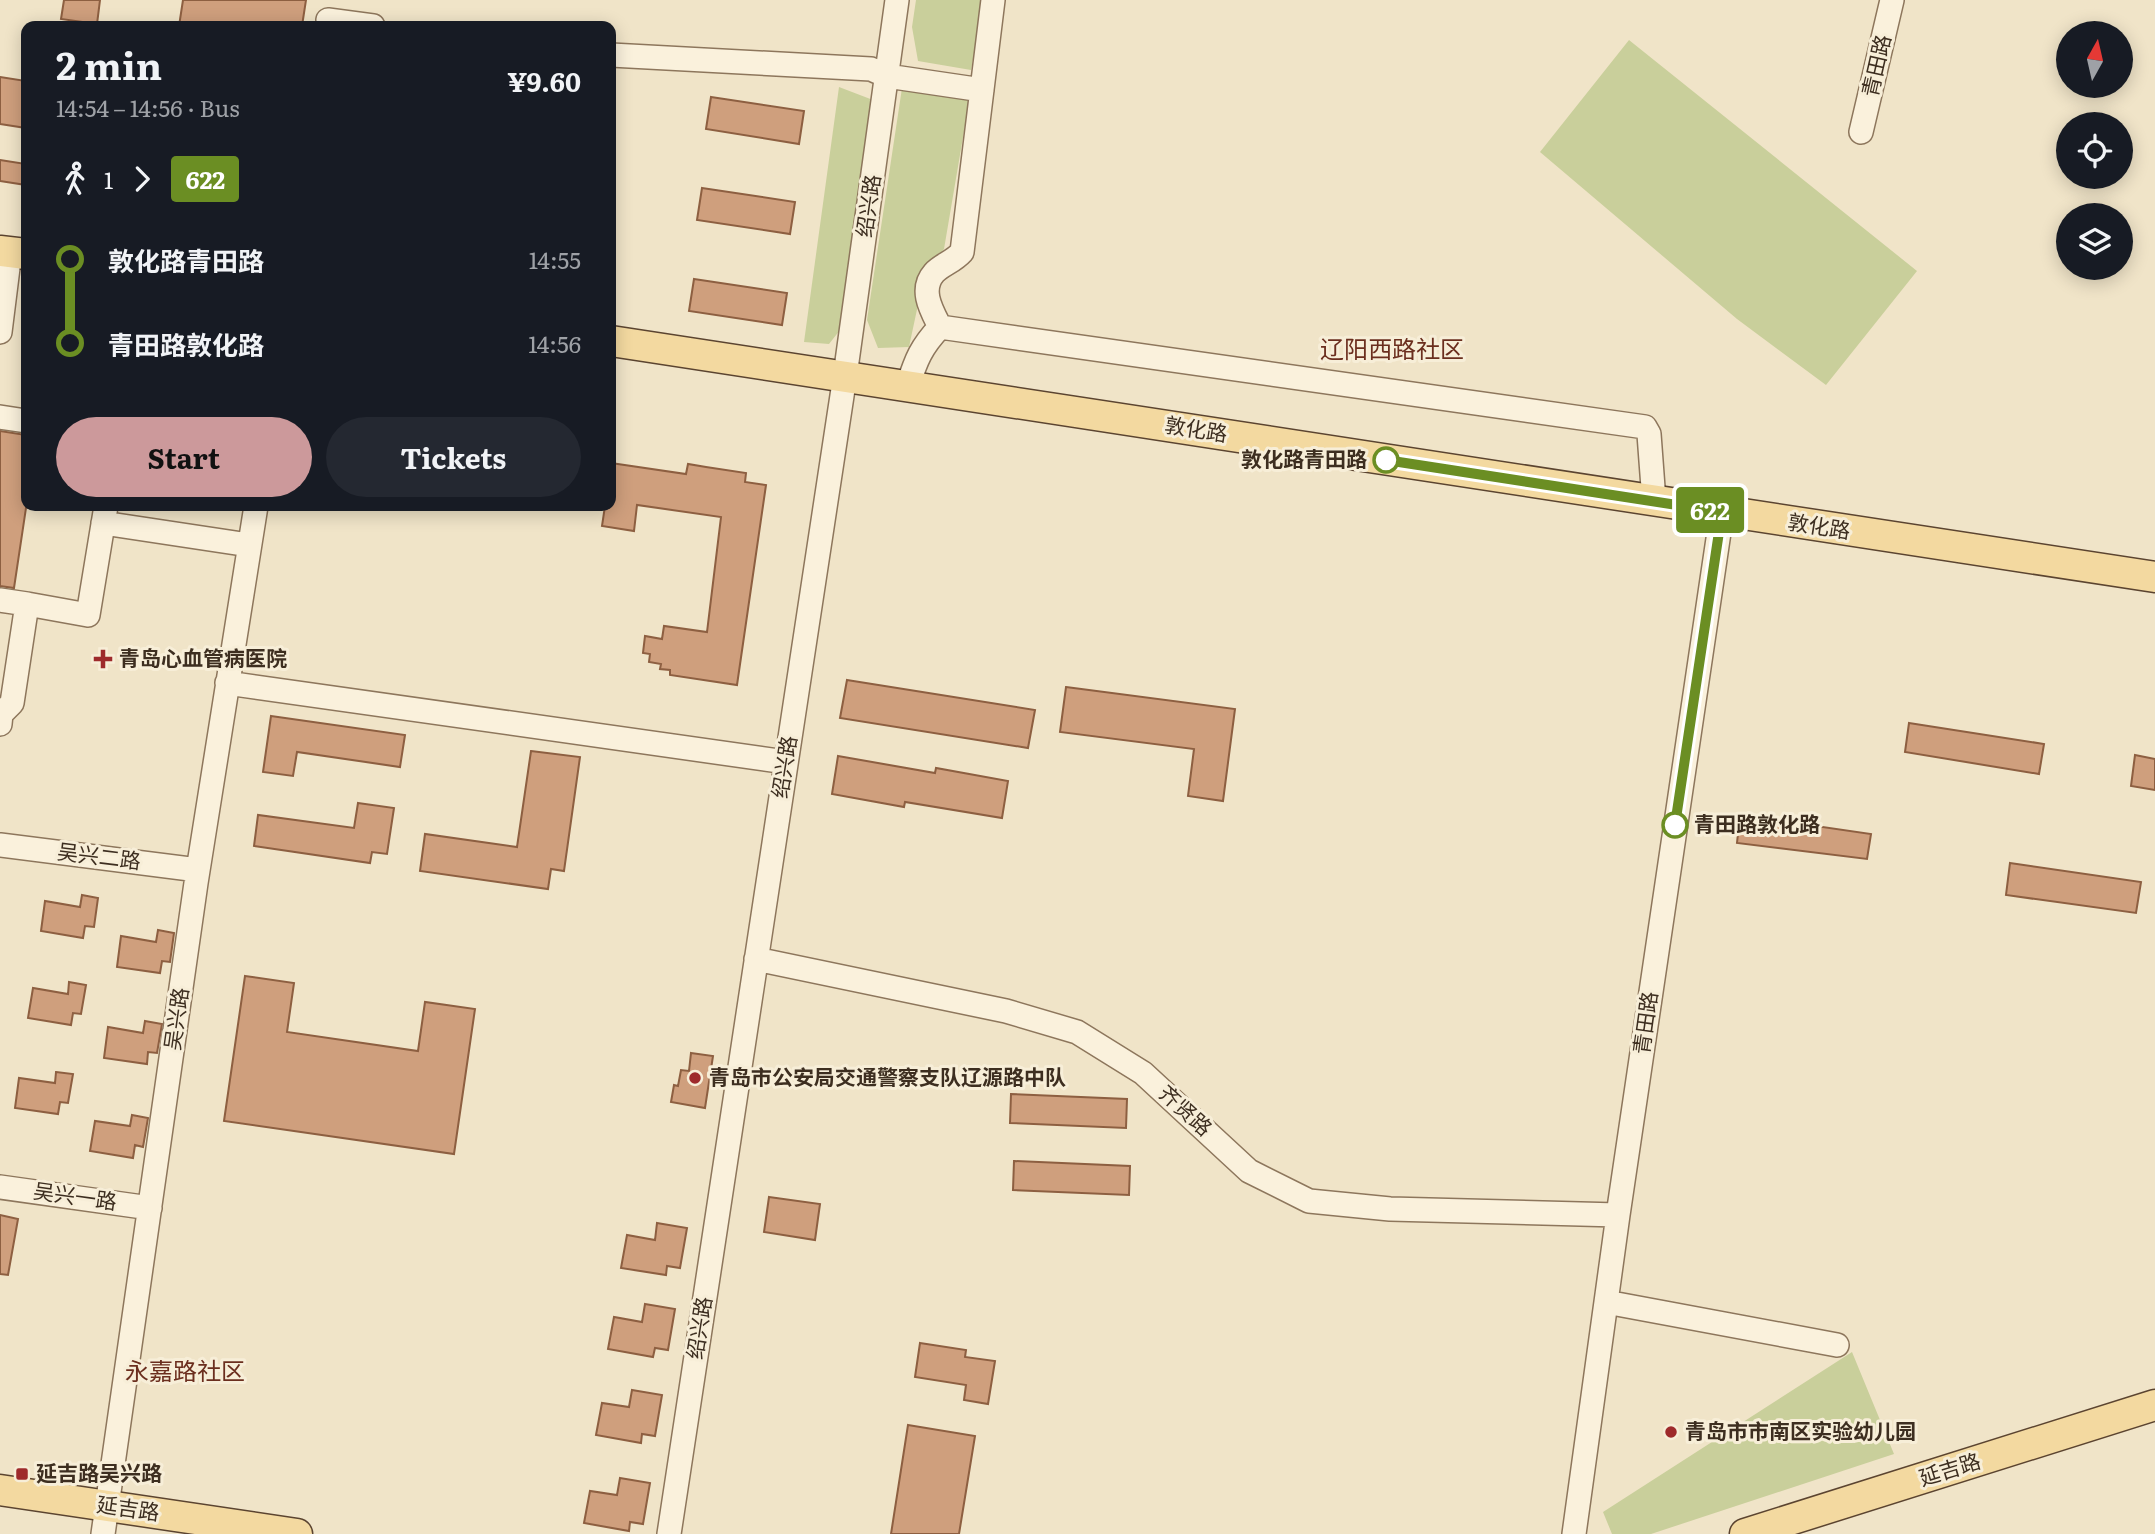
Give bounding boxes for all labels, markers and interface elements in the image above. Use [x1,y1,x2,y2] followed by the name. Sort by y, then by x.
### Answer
[2056,21,2133,98] north arrow
[2056,21,2133,280] map controls
[1852,31,1897,100] street label: 青田路
[56,35,162,92] text: 2 min
[507,61,581,100] text: ¥9.60
[56,90,240,124] text: 14:54 – 14:56 · Bus
[2056,112,2133,189] button: locate
[56,160,94,198] icon: walk
[123,160,161,198] icon: forward
[185,161,225,196] text: 622
[104,162,113,196] text: 1
[847,172,886,239] street label: 绍兴路
[2056,203,2133,280] button: layers
[108,240,264,279] text: 敦化路青田路
[529,242,581,276] text: 14:55
[108,324,264,363] text: 青田路敦化路
[528,326,581,360] text: 14:56
[1320,330,1464,365] district label: 辽阳西路社区
[1163,407,1230,448] street label: 敦化路
[56,417,312,497] button: Start
[326,417,581,497] button: Tickets
[1241,442,1367,473] place label: 敦化路青田路
[1373,447,1399,473] marker: 敦化路青田路
[1670,487,1750,533] line badge: 622
[1690,492,1730,527] text: 622
[1786,504,1853,545] street label: 敦化路
[119,641,287,672] place label: 青岛心血管病医院
[93,649,113,669] marker: 青岛心血管病医院
[762,733,803,800] street label: 绍兴路
[1694,807,1820,838] place label: 青田路敦化路
[1662,812,1688,838] marker: 青田路敦化路
[56,834,143,875] street label: 吴兴二路
[155,985,194,1052] street label: 吴兴路
[1624,989,1663,1056] street label: 青田路
[709,1060,1066,1091] place label: 青岛市公安局交通警察支队辽源路中队
[687,1070,703,1086] marker: 青岛市公安局交通警察支队辽源路中队
[1153,1077,1220,1142] street label: 齐贤路
[32,1173,119,1216] street label: 吴兴一路
[677,1294,718,1361] street label: 绍兴路
[125,1352,245,1387] district label: 永嘉路社区
[1685,1414,1916,1445] place label: 青岛市市南区实验幼儿园
[1663,1424,1679,1440] marker: 青岛市市南区实验幼儿园
[1915,1444,1984,1492] street label: 延吉路
[36,1456,162,1487] place label: 延吉路吴兴路
[14,1466,30,1482] marker: 延吉路吴兴路
[95,1487,162,1526] street label: 延吉路

